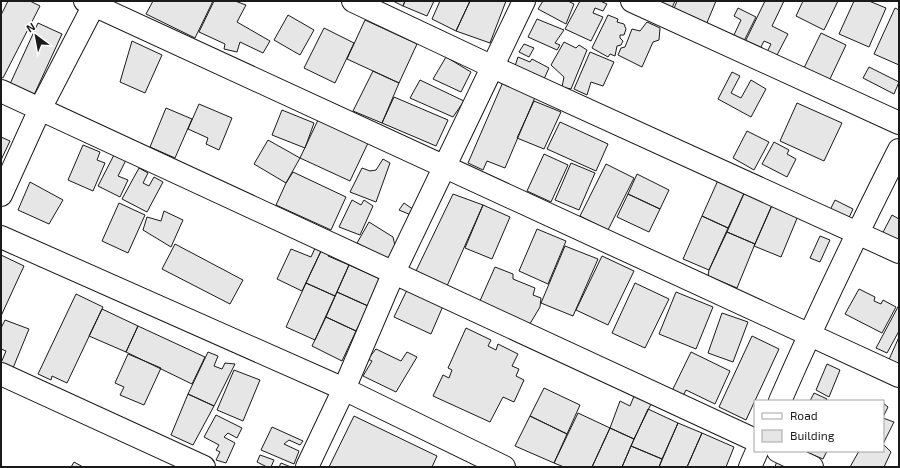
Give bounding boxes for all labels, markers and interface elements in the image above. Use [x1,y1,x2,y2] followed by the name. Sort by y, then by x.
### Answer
[16,16,56,56] north arrow
[24,19,37,35] text: N
[754,400,884,452] legend
[790,408,818,422] text: Road
[790,428,835,442] text: Building

